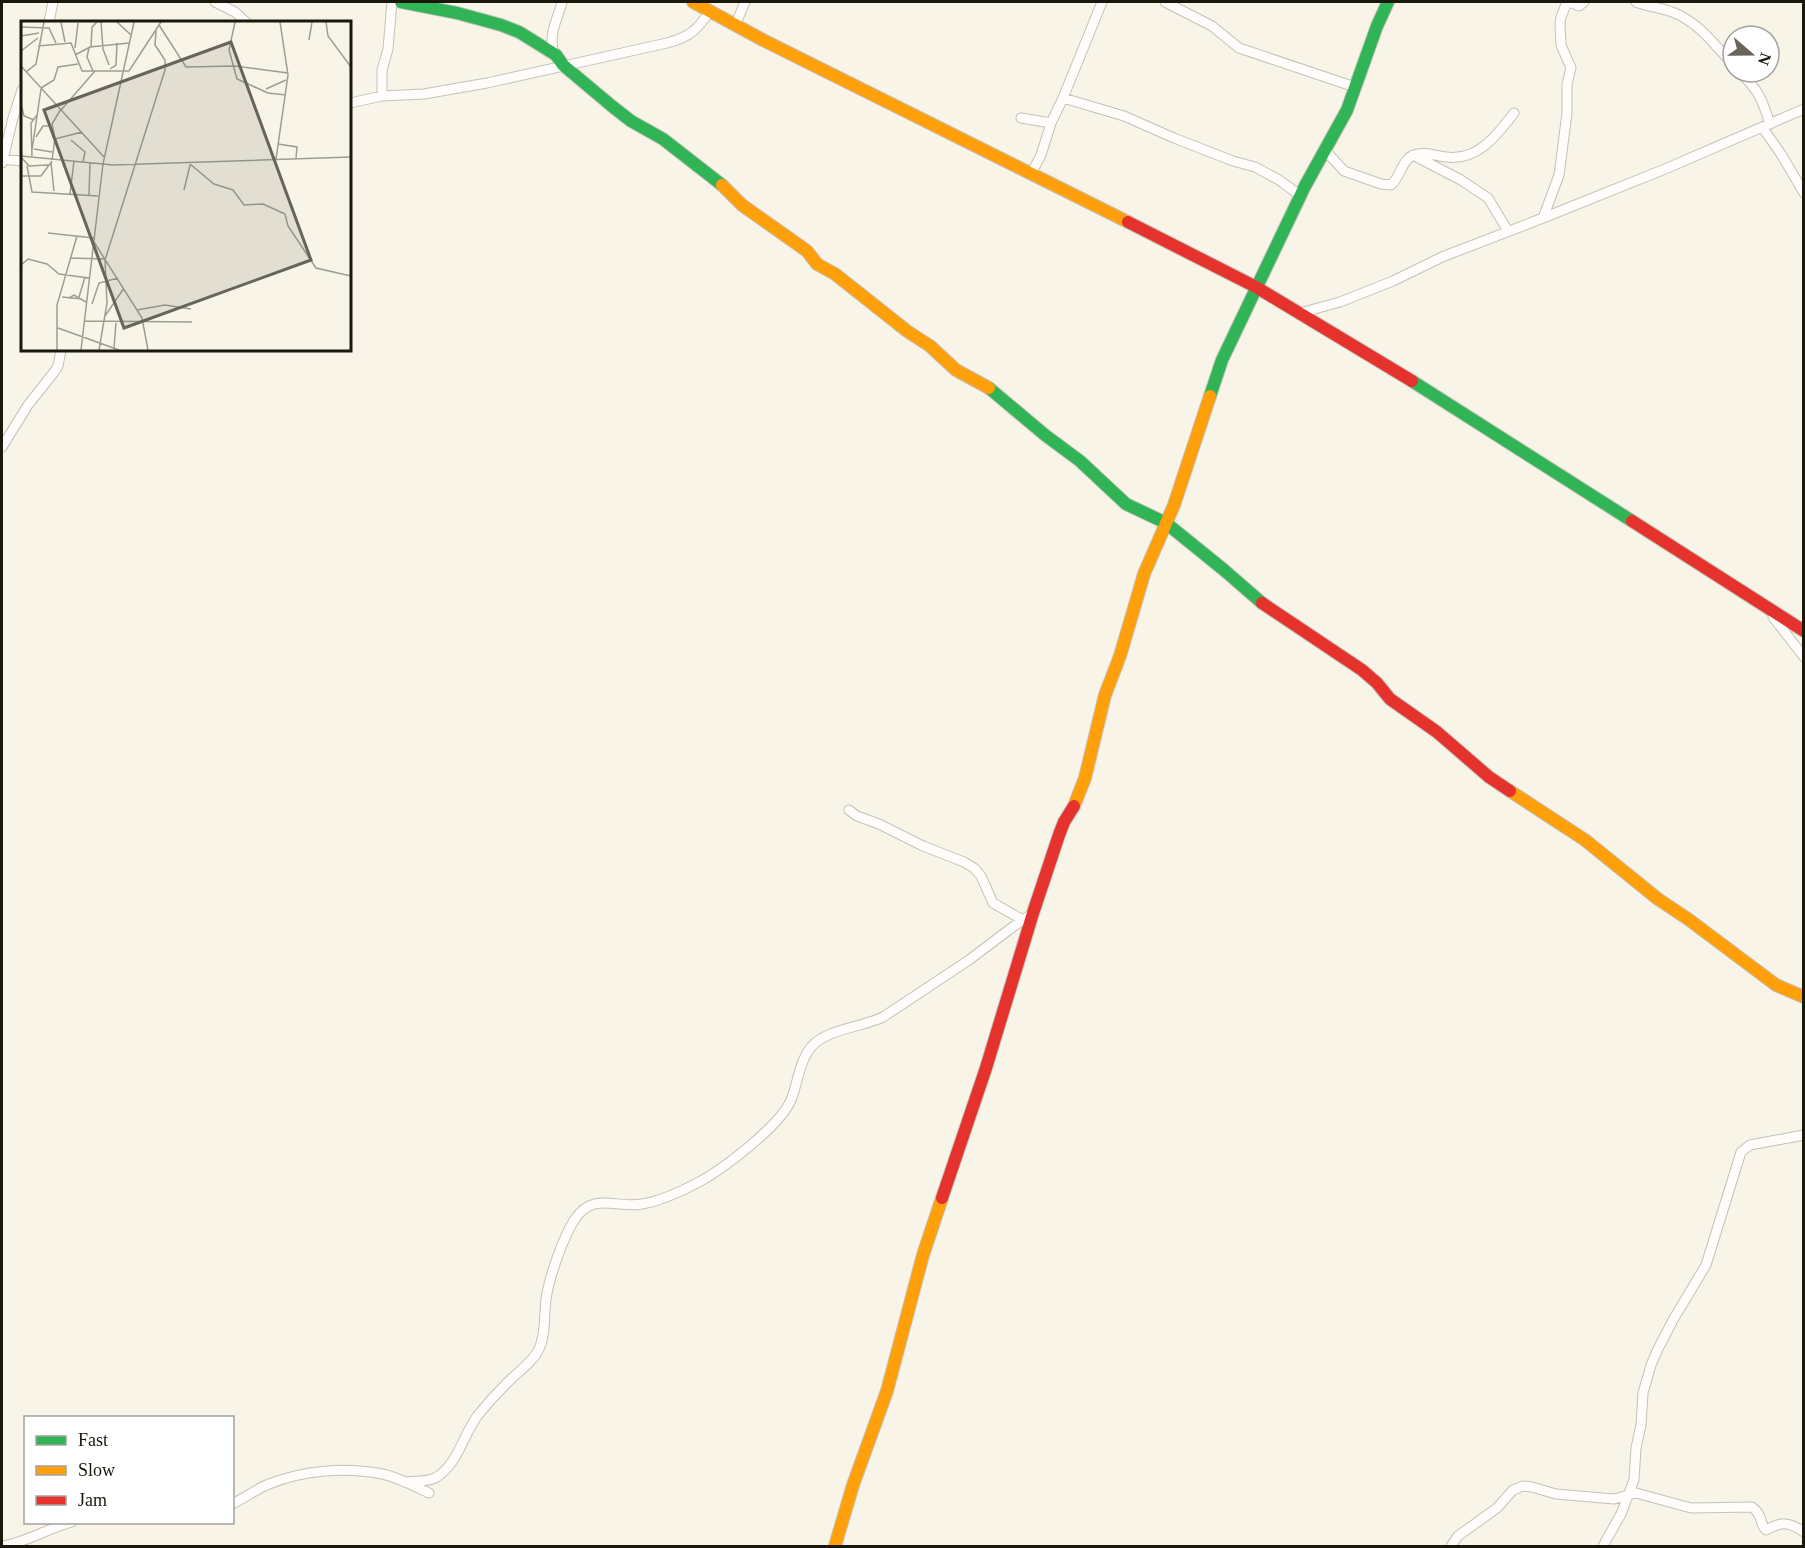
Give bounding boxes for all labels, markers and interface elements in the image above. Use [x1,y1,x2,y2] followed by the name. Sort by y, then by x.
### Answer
[21,21,351,351] inset map
[1721,24,1781,84] north arrow
[1755,51,1775,68] text: N
[24,1416,234,1524] legend
[78,1430,108,1450] text: Fast
[78,1460,115,1480] text: Slow
[78,1490,107,1510] text: Jam

